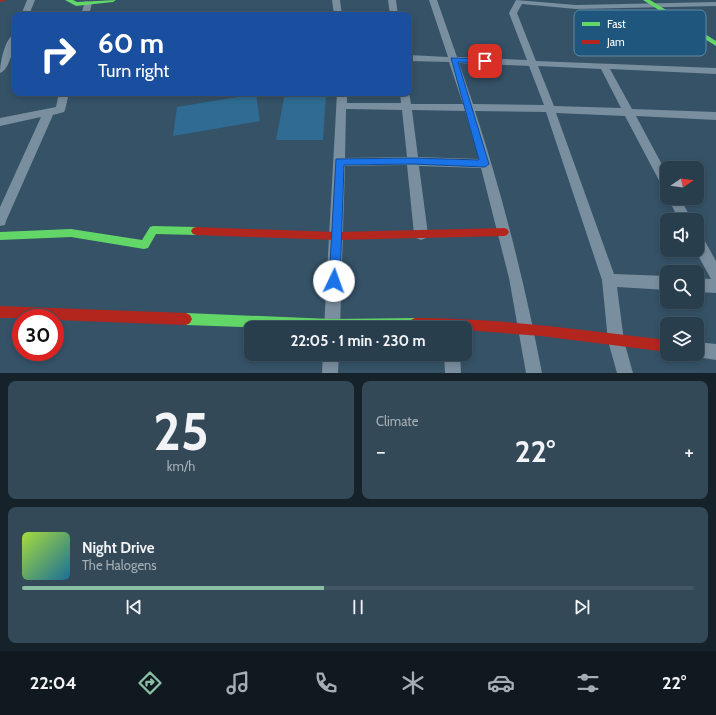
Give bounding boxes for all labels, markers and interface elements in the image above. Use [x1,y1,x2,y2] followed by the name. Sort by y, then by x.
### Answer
[574,10,706,56] legend
[607,17,626,31] text: Fast
[98,26,164,60] text: 60 m
[32,28,84,80] icon: right
[606,35,625,49] text: Jam
[468,44,502,78] pin
[474,50,496,72] icon: arrive
[98,60,169,82] text: Turn right
[660,161,704,205] north arrow
[660,161,704,361] map controls
[660,213,704,257] button: sound
[313,260,355,302] position arrow
[660,265,704,309] button: search
[12,309,64,361] speed limit sign: 30
[660,317,704,361] button: layers
[290,332,426,350] text: 22:05 · 1 min · 230 m
[153,400,209,463] text: 25
[376,413,418,429] text: Climate
[515,433,555,470] text: 22°
[376,438,386,465] text: −
[684,438,694,465] text: +
[167,458,195,474] text: km/h
[82,539,155,557] text: Night Drive
[82,557,157,573] text: The Halogens
[123,596,145,618] icon: previous
[347,596,369,618] icon: pause
[571,596,593,618] icon: next
[136,669,164,697] icon: directions
[224,669,252,697] icon: music
[312,669,340,697] icon: phone
[399,669,427,697] icon: climate
[487,669,515,697] icon: car
[574,669,602,697] icon: filters
[30,672,77,694] text: 22:04
[662,672,686,694] text: 22°

